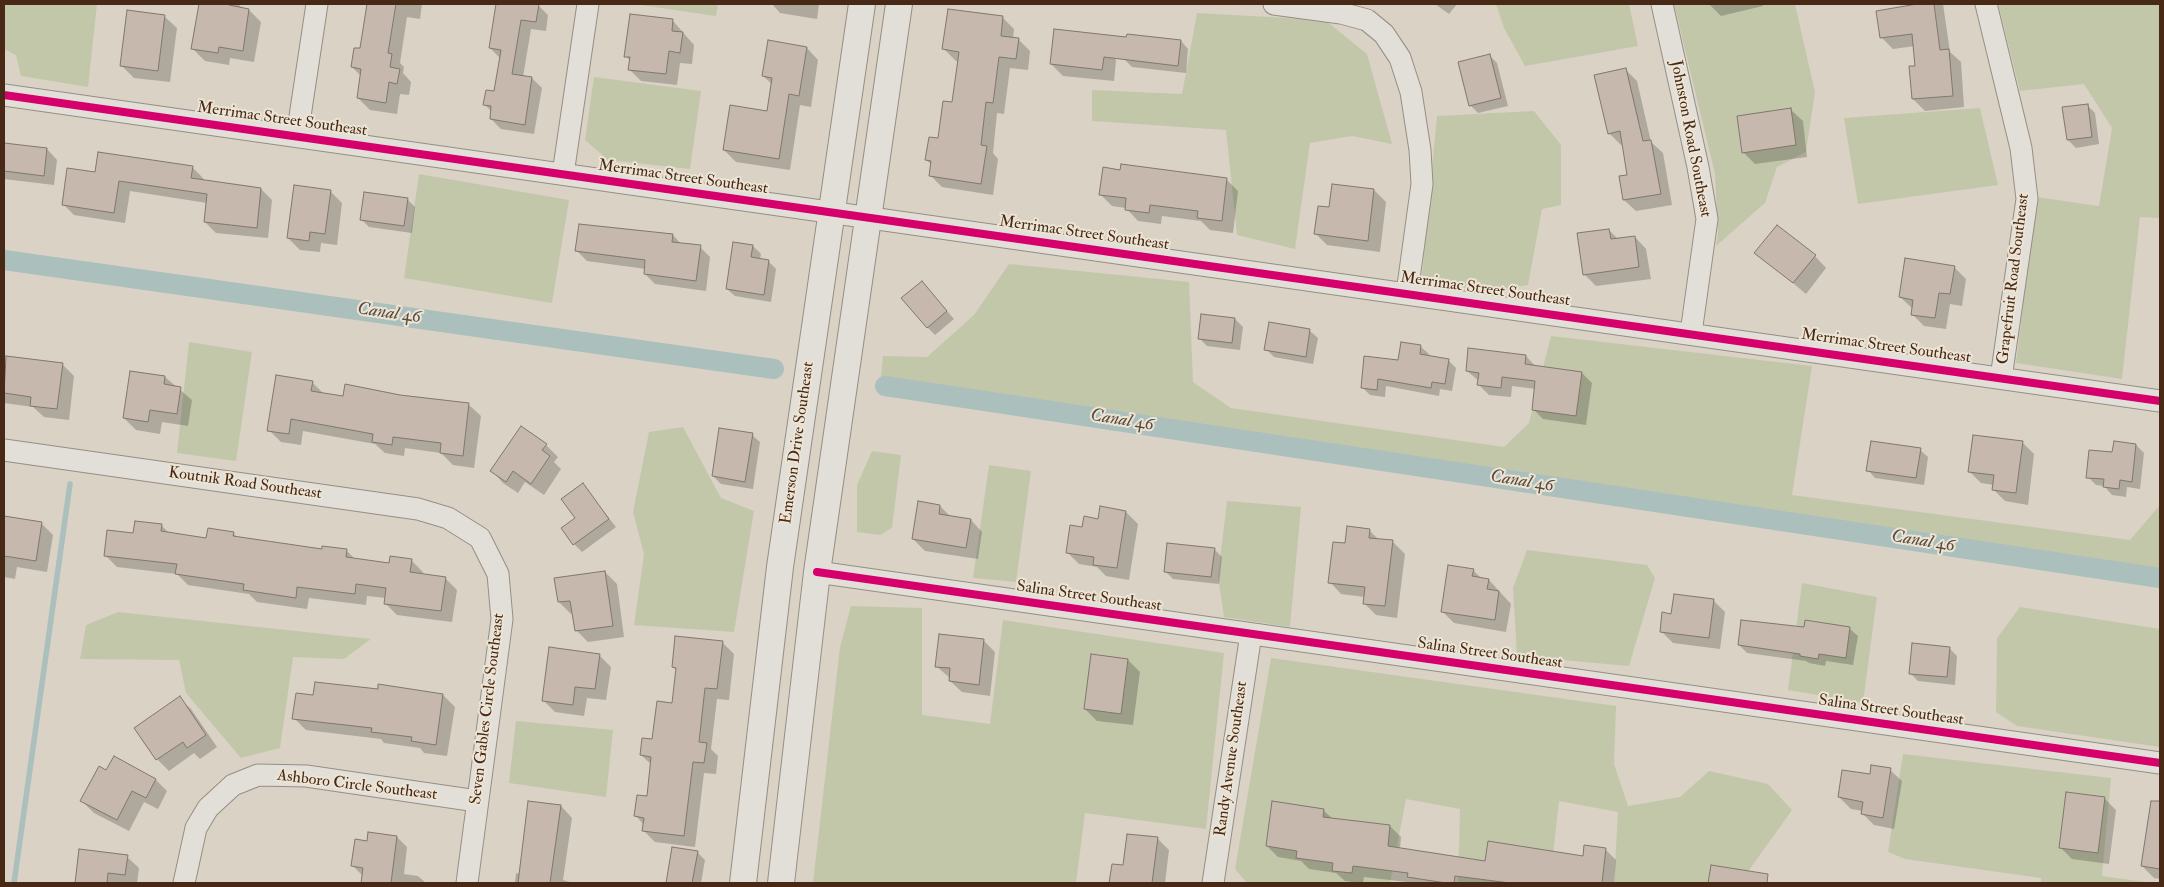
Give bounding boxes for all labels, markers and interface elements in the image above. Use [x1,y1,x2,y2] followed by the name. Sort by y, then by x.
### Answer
[1665,59,1715,219] street label: Johnston Road Southeast
[196,99,368,141] street label: Merrimac Street Southeast
[597,157,769,199] street label: Merrimac Street Southeast
[1994,192,2034,366] street label: Grapefruit Road Southeast
[998,213,1170,255] street label: Merrimac Street Southeast
[1399,269,1571,311] street label: Merrimac Street Southeast
[356,299,422,329] water label: Canal 46
[1800,326,1972,368] street label: Merrimac Street Southeast
[777,361,819,525] street label: Emerson Drive Southeast
[1089,405,1155,437] water label: Canal 46
[167,464,323,504] street label: Koutnik Road Southeast
[1489,466,1555,498] water label: Canal 46
[1890,526,1956,558] water label: Canal 46
[1015,577,1163,617] street label: Salina Street Southeast
[467,612,509,806] street label: Seven Gables Circle Southeast
[1416,634,1564,674] street label: Salina Street Southeast
[1212,680,1252,838] street label: Randy Avenue Southeast
[1817,691,1965,731] street label: Salina Street Southeast
[276,767,438,805] street label: Ashboro Circle Southeast

